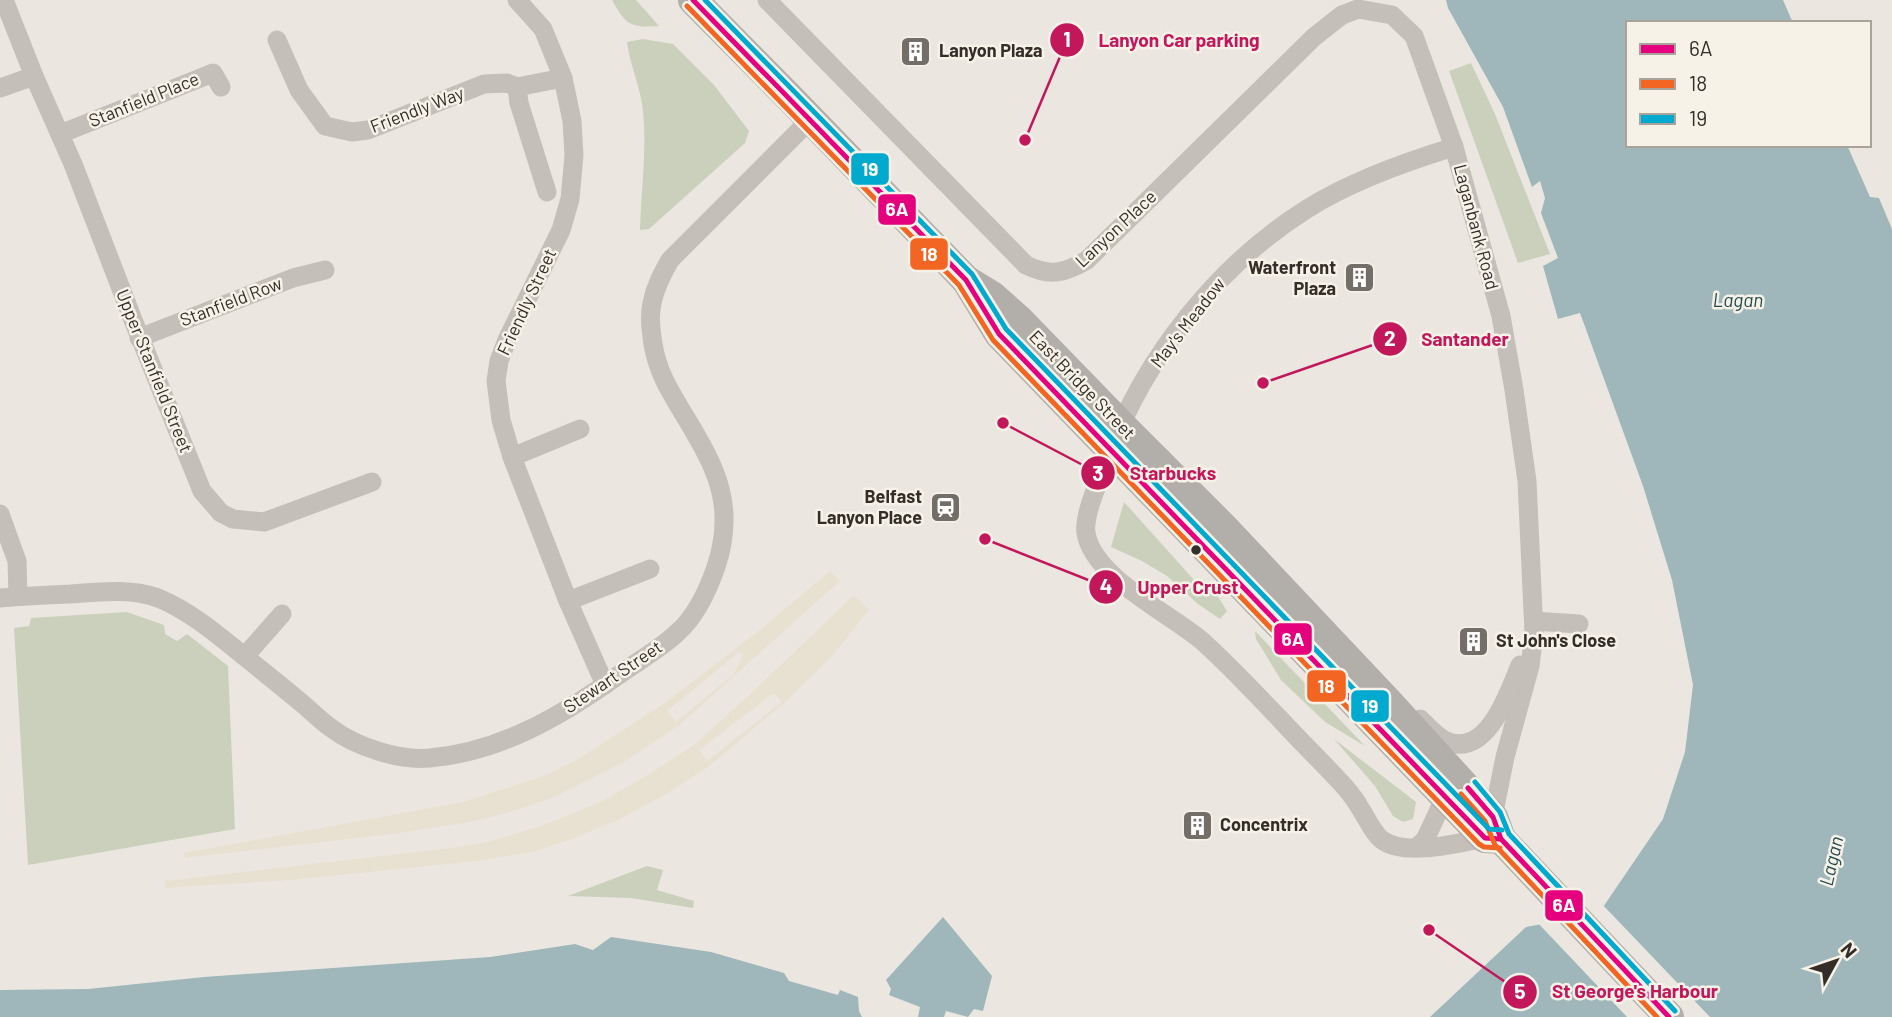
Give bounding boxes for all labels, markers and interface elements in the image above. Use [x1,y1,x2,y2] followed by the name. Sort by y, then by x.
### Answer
[1049,20,1274,60] callout: Lanyon Car parking
[1626,21,1871,147] legend
[1063,26,1071,51] text: 1
[1098,28,1260,51] text: Lanyon Car parking
[899,34,933,68] building icon: Lanyon Plaza
[1689,35,1713,60] text: 6A
[939,39,1043,61] place label: Lanyon Plaza
[85,67,202,131] street label: Stanfield Place
[1689,70,1707,95] text: 18
[367,81,467,137] street label: Friendly Way
[1689,105,1707,130] text: 19
[850,152,890,186] line badge: 19
[862,157,878,180] text: 19
[1450,162,1504,292] street label: Laganbank Road
[1070,185,1160,271] street label: Lanyon Place
[877,193,917,226] line badge: 6A
[886,197,909,220] text: 6A
[909,237,949,271] line badge: 18
[920,242,938,265] text: 18
[492,245,560,358] street label: Friendly Street
[1248,256,1336,299] place label: Waterfront Plaza
[1342,261,1376,295] building icon: Waterfront Plaza
[176,272,285,331] street label: Stanfield Row
[1145,273,1229,372] street label: May's Meadow
[112,286,198,456] street label: Upper Stanfield Street
[1713,288,1763,311] water label: Lagan
[1372,319,1523,359] callout: Santander
[1025,325,1140,443] street label: East Bridge Street
[1384,325,1396,350] text: 2
[1421,327,1510,350] text: Santander
[1081,453,1230,493] callout: Starbucks
[1092,460,1104,485] text: 3
[1130,461,1216,484] text: Starbucks
[817,485,922,528] place label: Belfast Lanyon Place
[928,490,962,524] station icon: Belfast Lanyon Place
[1189,543,1203,557] unlabelled marker
[1088,567,1252,607] callout: Upper Crust
[1100,573,1112,598] text: 4
[1138,575,1238,598] text: Upper Crust
[1273,622,1313,656] line badge: 6A
[1456,624,1490,658] building icon: St John's Close
[1282,627,1305,650] text: 6A
[1496,629,1616,651] place label: St John's Close
[559,635,666,717] street label: Stewart Street
[1306,669,1347,703] line badge: 18
[1317,674,1335,697] text: 18
[1350,689,1390,723] line badge: 19
[1362,694,1378,717] text: 19
[1180,808,1214,842] building icon: Concentrix
[1220,813,1308,835] place label: Concentrix
[1814,834,1847,888] water label: Lagan
[1544,889,1584,922] line badge: 6A
[1553,893,1576,916] text: 6A
[1801,926,1871,996] north arrow
[1837,938,1862,962] text: N
[1503,972,1732,1012] callout: St George's Harbour
[1514,978,1526,1003] text: 5
[1552,979,1719,1002] text: St George's Harbour

